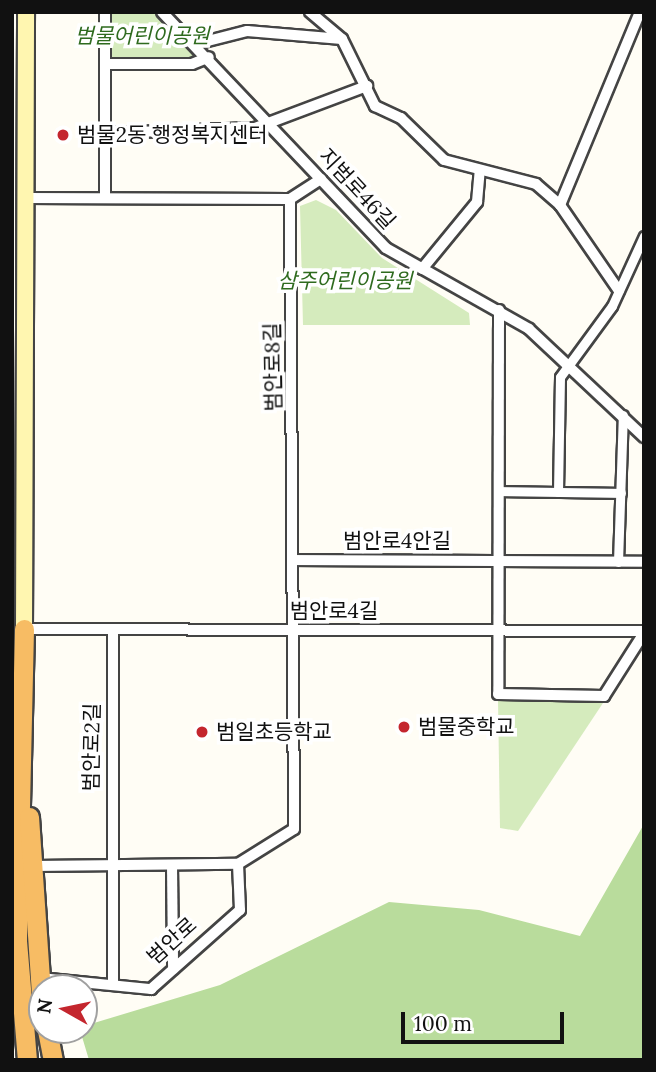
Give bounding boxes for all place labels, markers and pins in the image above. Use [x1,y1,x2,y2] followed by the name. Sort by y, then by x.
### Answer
[77,122,268,148] place label: 범물2동 행정복지센터
[55,127,71,143] marker: 범물2동 행정복지센터
[418,714,515,740] place label: 범물중학교
[216,719,332,745] place label: 범일초등학교
[396,719,412,735] marker: 범물중학교
[194,724,210,740] marker: 범일초등학교

